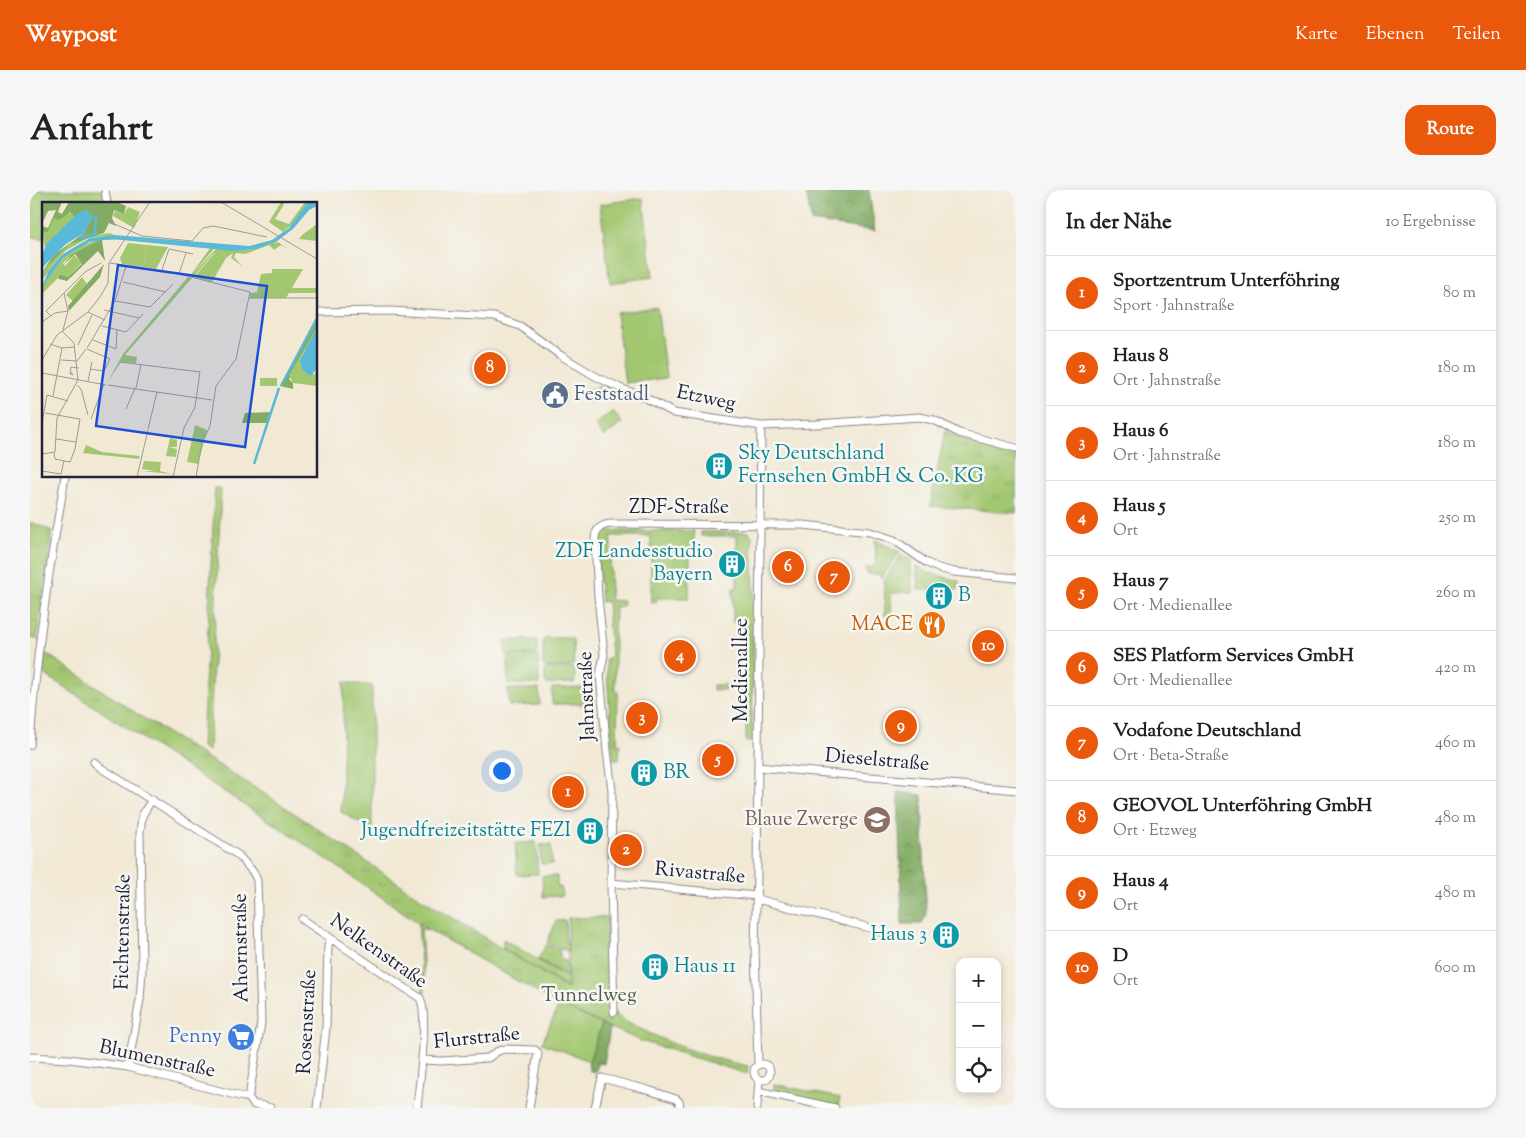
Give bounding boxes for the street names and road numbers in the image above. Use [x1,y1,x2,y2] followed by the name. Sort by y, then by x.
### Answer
[674,379,739,419] street label: Etzweg
[629,494,729,523] street label: ZDF-Straße
[728,618,757,722] street label: Medienallee
[572,651,604,742] street label: Jahnstraße
[824,742,930,780] street label: Dieselstraße
[653,856,747,892] street label: Rivastraße
[108,874,140,990] street label: Fichtenstraße
[227,893,257,1003] street label: Ahornstraße
[323,908,433,996] street label: Nelkenstraße
[291,969,325,1075] street label: Rosenstraße
[432,1020,522,1058] street label: Flurstraße
[96,1034,218,1086] street label: Blumenstraße

